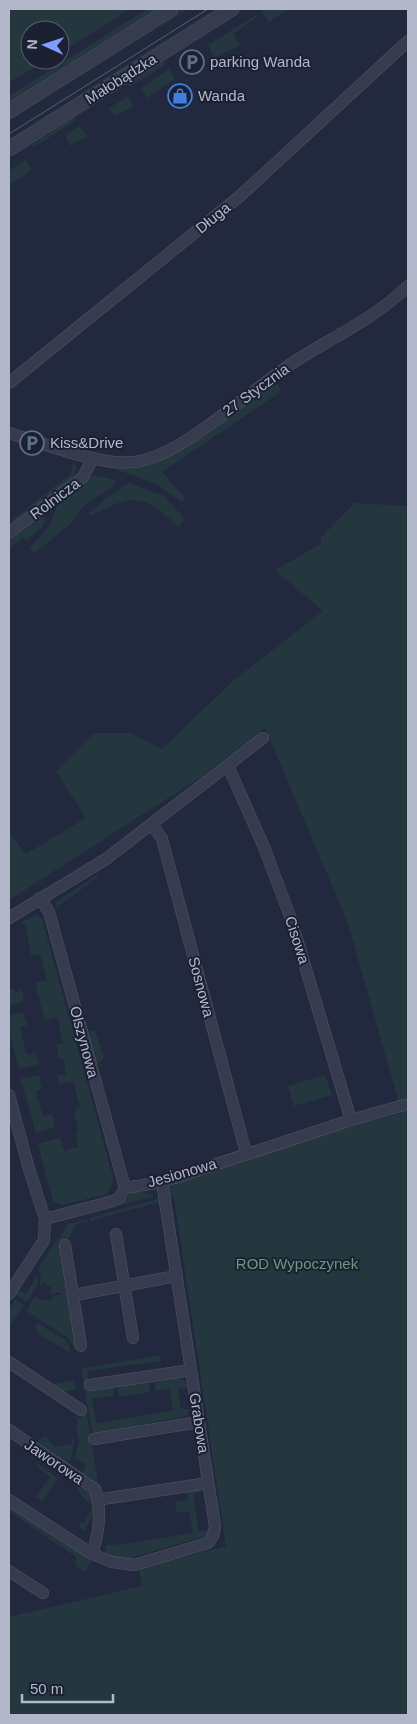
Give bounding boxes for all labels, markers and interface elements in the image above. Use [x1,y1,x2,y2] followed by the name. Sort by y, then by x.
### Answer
[20,20,70,70] north arrow
[24,39,40,50] text: N
[179,49,205,75] parking icon: parking Wanda
[82,50,160,107] street label: Małobądzka
[210,53,311,70] place label: parking Wanda
[167,83,193,109] shop icon: Wanda
[198,87,246,104] place label: Wanda
[192,198,234,237] street label: Długa
[219,360,293,419] street label: 27 Stycznia
[19,430,45,456] parking icon: Kiss&Drive
[50,434,123,451] place label: Kiss&Drive
[27,474,83,523] street label: Rolnicza
[282,914,313,966] street label: Cisowa
[185,955,218,1020] street label: Sosnowa
[67,1004,102,1080] street label: Olszynowa
[145,1154,219,1190] street label: Jesionowa
[236,1255,359,1272] park label: ROD Wypoczynek
[186,1392,213,1455] street label: Grabowa
[22,1436,88,1488] street label: Jaworowa
[22,1672,114,1704] scale bar
[30,1680,63,1697] text: 50 m

